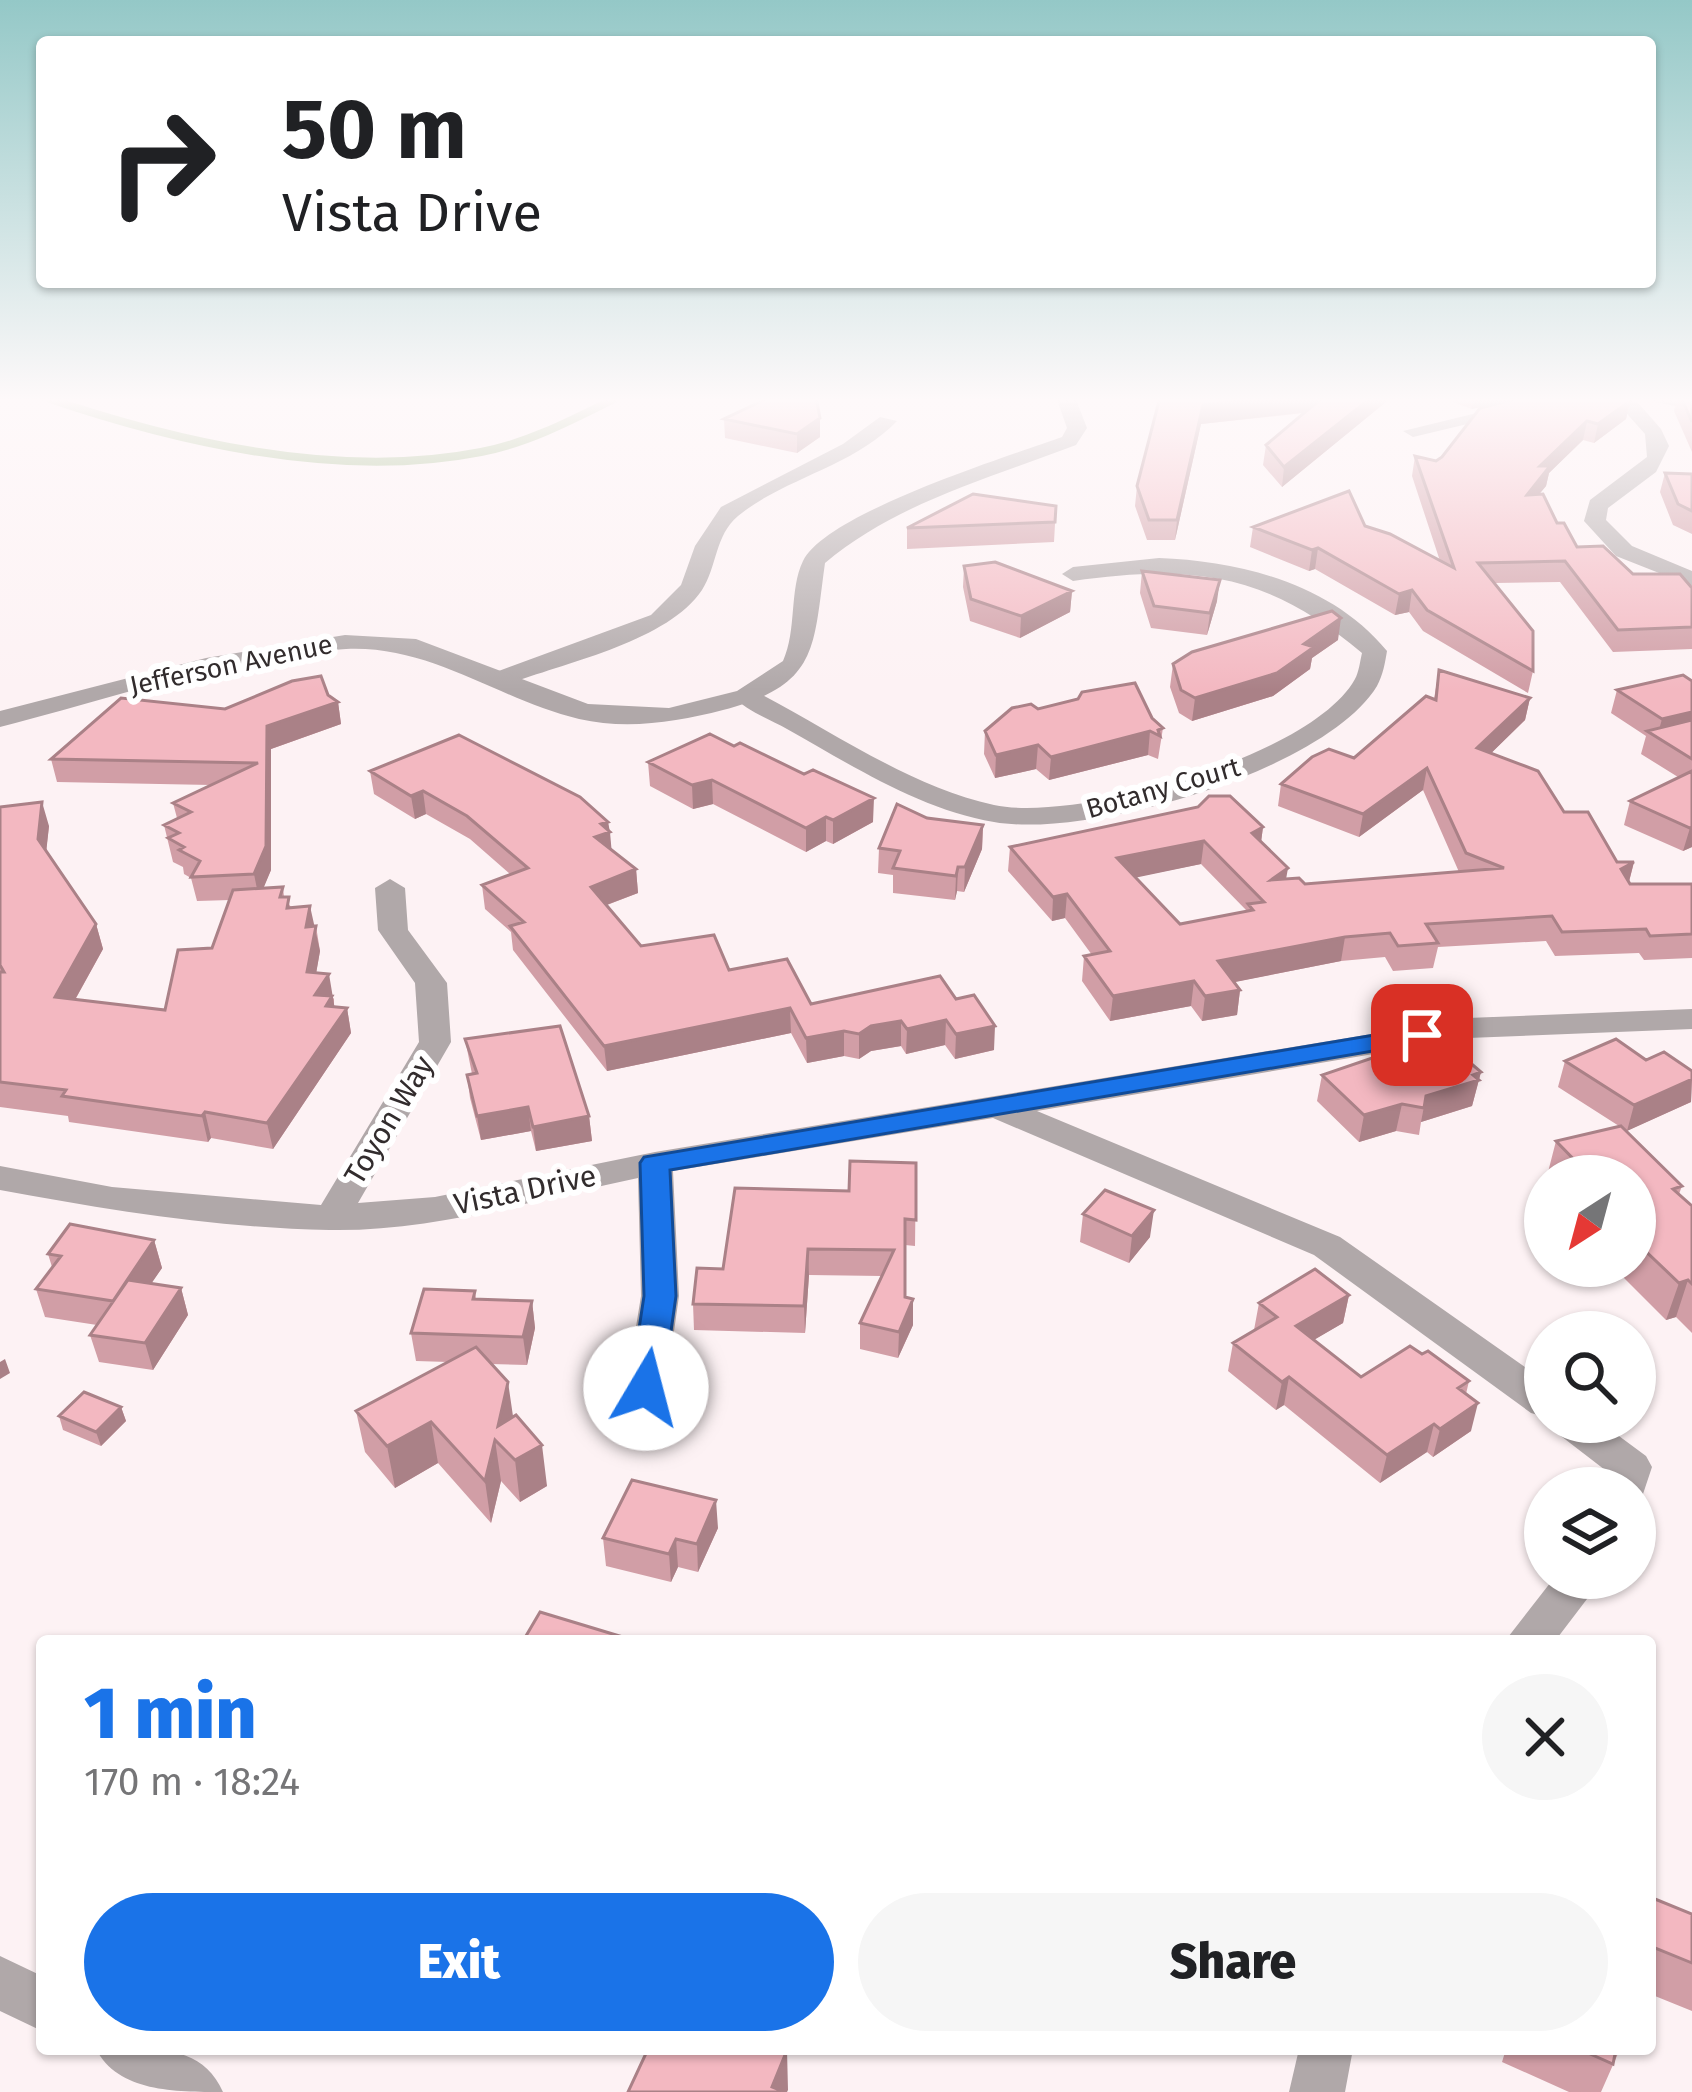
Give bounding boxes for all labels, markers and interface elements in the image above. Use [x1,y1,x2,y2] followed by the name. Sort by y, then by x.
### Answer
[282,79,467,180] text: 50 m
[84,84,240,240] icon: right
[282,181,542,245] text: Vista Drive
[127,628,335,702] street label: Jefferson Avenue
[1082,751,1244,825] street label: Botany Court
[1371,984,1473,1086] pin
[1389,1002,1455,1068] icon: arrive
[337,1049,441,1191] street label: Toyon Way
[1524,1155,1656,1287] north arrow
[1524,1155,1656,1599] map controls
[451,1157,599,1223] street label: Vista Drive
[1524,1311,1656,1443] button: search
[583,1325,709,1451] position arrow
[1524,1467,1656,1599] button: layers
[84,1671,257,1757] text: 1 min
[1482,1674,1608,1800] button: close
[84,1759,300,1805] text: 170 m · 18:24
[84,1893,834,2031] button: Exit
[858,1893,1608,2031] button: Share

